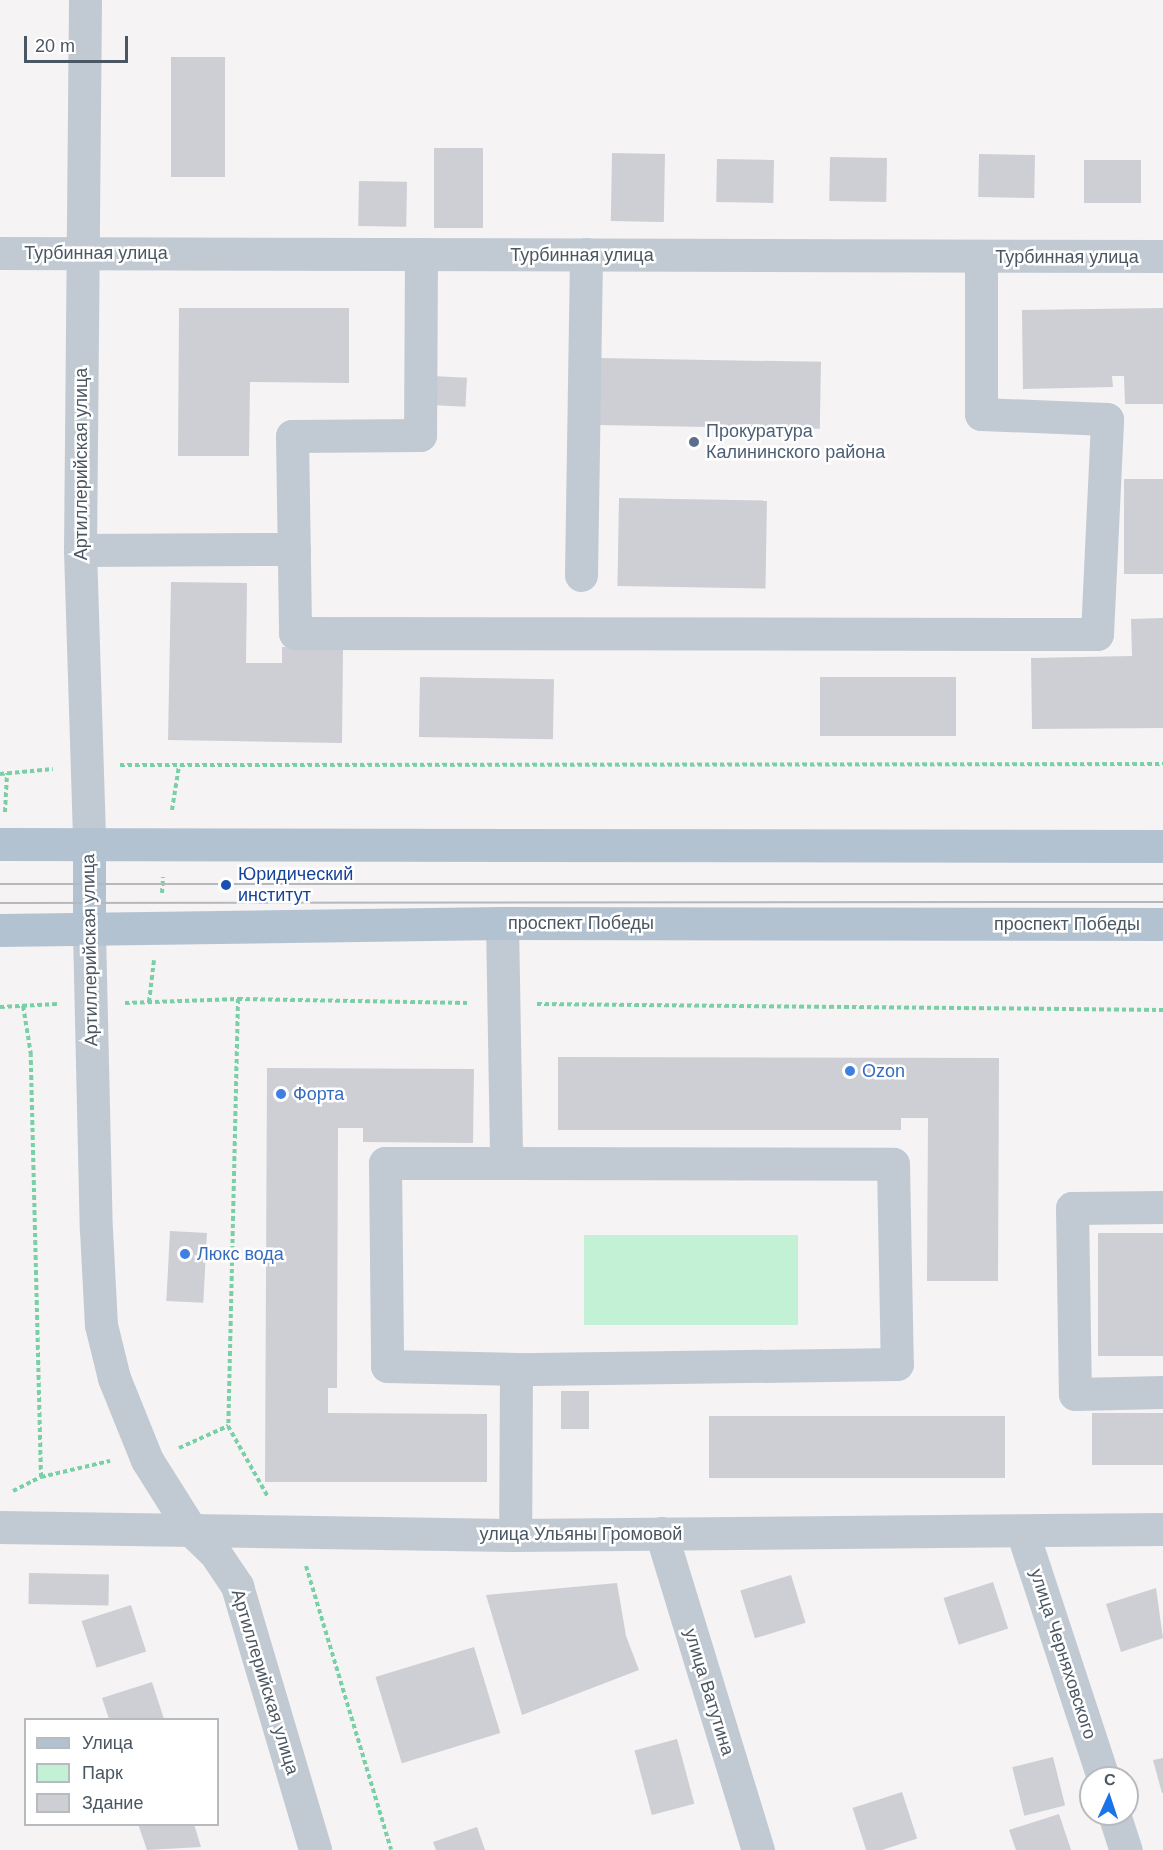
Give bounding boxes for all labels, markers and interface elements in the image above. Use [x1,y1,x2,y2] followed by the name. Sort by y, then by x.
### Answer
[27,24,130,62] scale bar
[35,36,75,56] text: 20 m
[24,242,168,264] street label: Турбинная улица
[510,244,654,266] street label: Турбинная улица
[995,246,1139,268] street label: Турбинная улица
[70,368,92,560] street label: Артиллерийская улица
[706,421,885,464] place label: Прокуратура Калининского района
[687,435,701,449] marker: Прокуратура Калининского района
[78,854,102,1046] street label: Артиллерийская улица
[238,864,353,906] place label: Юридический институт
[219,878,233,892] marker: Юридический институт
[508,912,654,934] street label: проспект Победы
[994,913,1140,935] street label: проспект Победы
[862,1060,905,1082] place label: Ozon
[843,1064,857,1078] marker: Ozon
[293,1083,344,1105] place label: Форта
[274,1087,288,1101] marker: Форта
[197,1243,284,1265] place label: Люкс вода
[178,1247,192,1261] marker: Люкс вода
[480,1523,682,1545] street label: улица Ульяны Громовой
[1025,1566,1101,1742] street label: улица Черняховского
[227,1587,303,1777] street label: Артиллерийская улица
[679,1626,739,1758] street label: улица Ватутина
[24,1718,219,1826] legend
[82,1733,133,1753] text: Улица
[82,1763,123,1783] text: Парк
[1079,1766,1139,1826] north arrow
[1104,1771,1116,1788] text: С
[82,1793,143,1813] text: Здание

